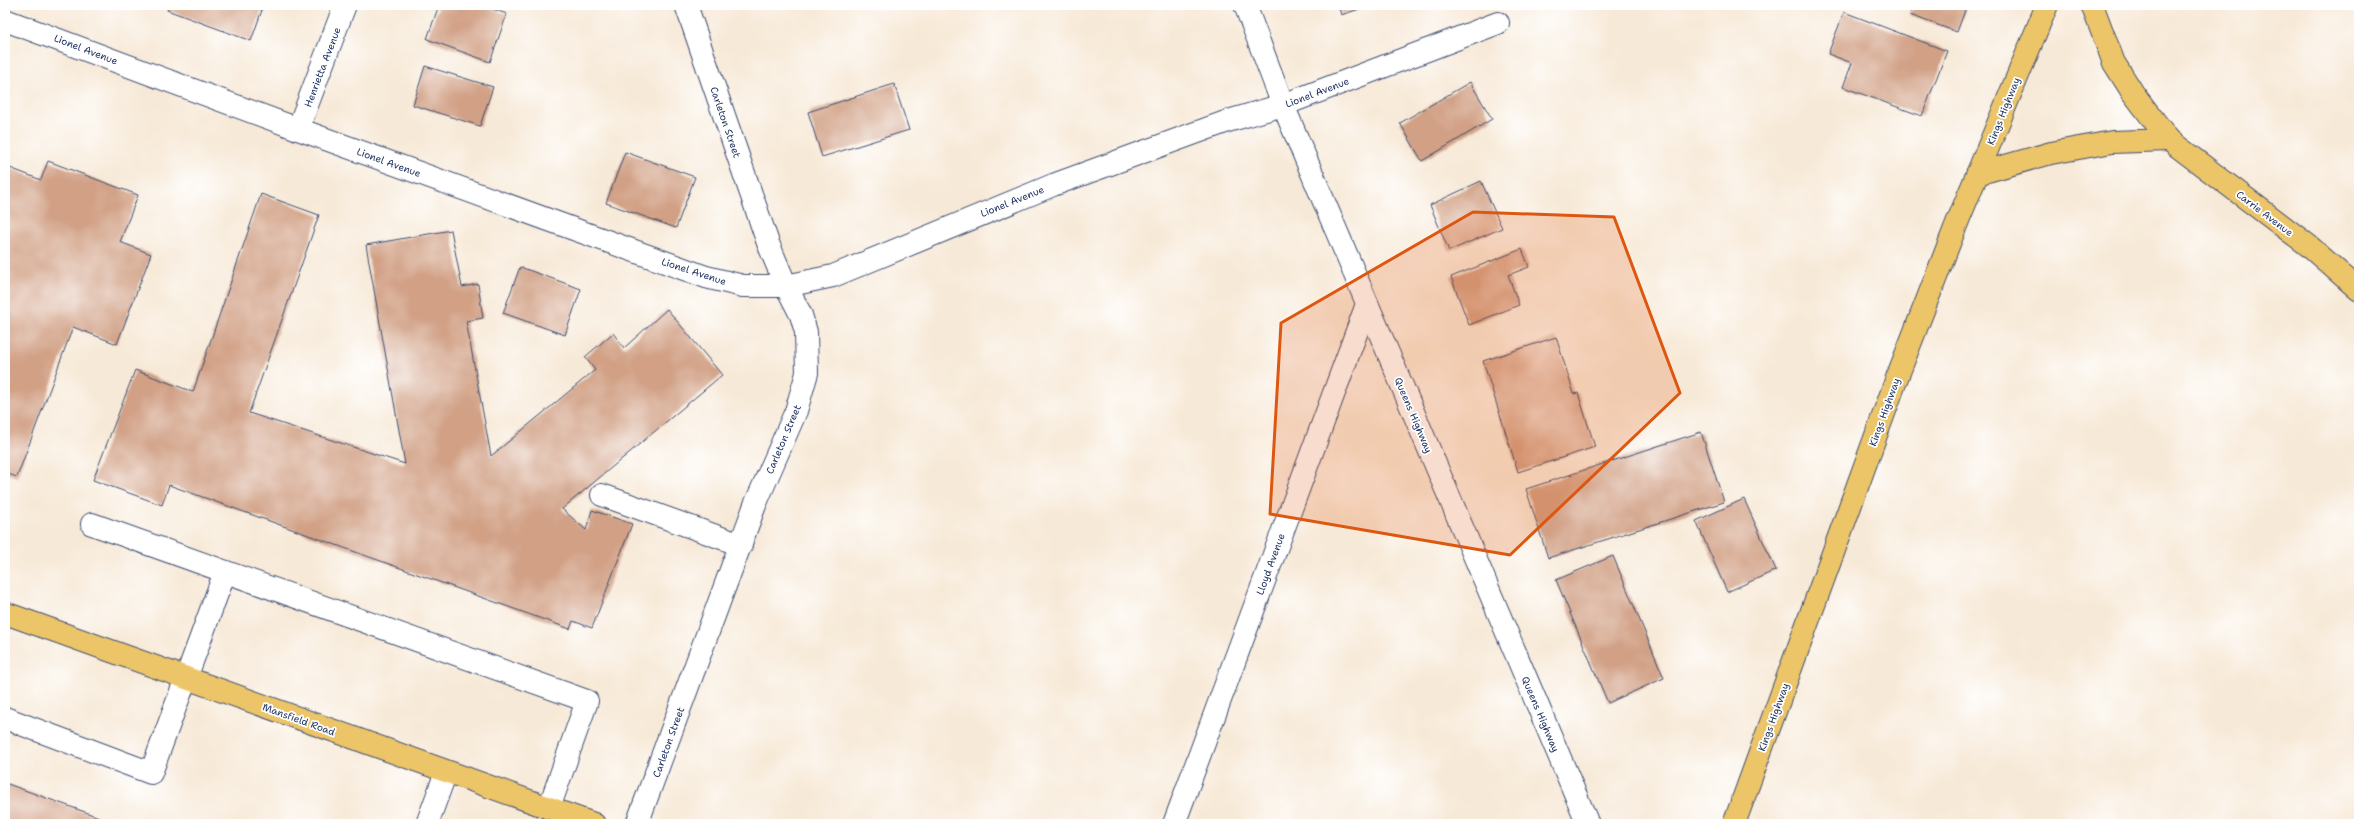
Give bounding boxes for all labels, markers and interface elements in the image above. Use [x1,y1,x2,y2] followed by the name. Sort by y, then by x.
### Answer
[301,25,344,109] street label: Henrietta Avenue
[52,31,120,68] street label: Lionel Avenue
[1283,74,1351,111] street label: Lionel Avenue
[1984,75,2023,147] street label: Kings Highway
[707,85,744,159] street label: Carleton Street
[355,145,423,180] street label: Lionel Avenue
[979,183,1046,220] street label: Lionel Avenue
[2234,188,2296,239] street label: Carrie Avenue
[660,255,728,288] street label: Lionel Avenue
[1392,375,1435,455] street label: Queens Highway
[1866,376,1903,448] street label: Kings Highway
[763,403,804,476] street label: Carleton Street
[1253,531,1288,597] street label: Lloyd Avenue
[1519,674,1562,754] street label: Queens Highway
[1755,681,1792,753] street label: Kings Highway
[261,700,338,739] street label: Mansfield Road
[650,705,687,779] street label: Carleton Street

